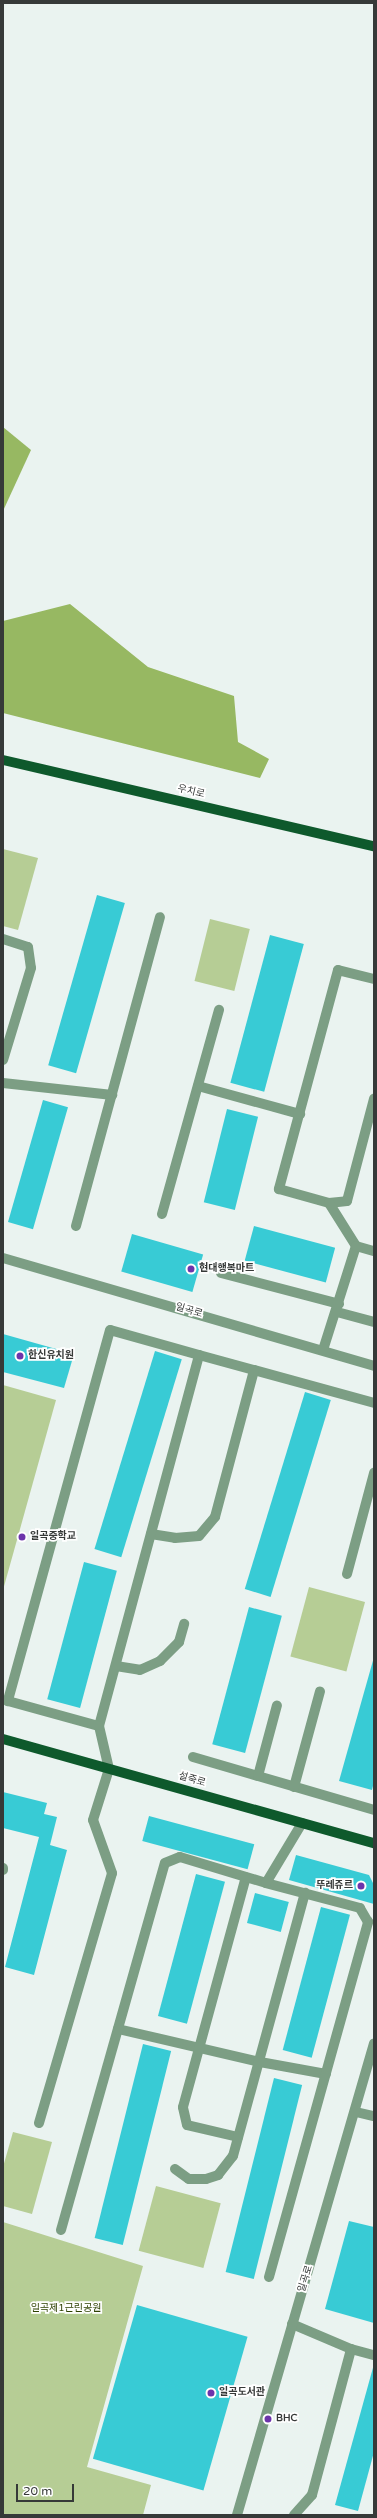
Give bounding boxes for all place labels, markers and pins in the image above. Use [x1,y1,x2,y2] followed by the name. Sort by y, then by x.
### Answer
[199,1263,254,1275] place label: 현대행복마트
[186,1264,196,1274] marker: 현대행복마트
[28,1350,74,1362] place label: 한신유치원
[15,1351,25,1361] marker: 한신유치원
[30,1531,76,1543] place label: 일곡중학교
[17,1532,27,1542] marker: 일곡중학교
[316,1880,353,1892] place label: 뚜레쥬르
[356,1881,366,1891] marker: 뚜레쥬르
[219,2387,265,2399] place label: 일곡도서관
[206,2388,216,2398] marker: 일곡도서관
[276,2413,297,2425] place label: BHC
[263,2414,273,2424] marker: BHC

